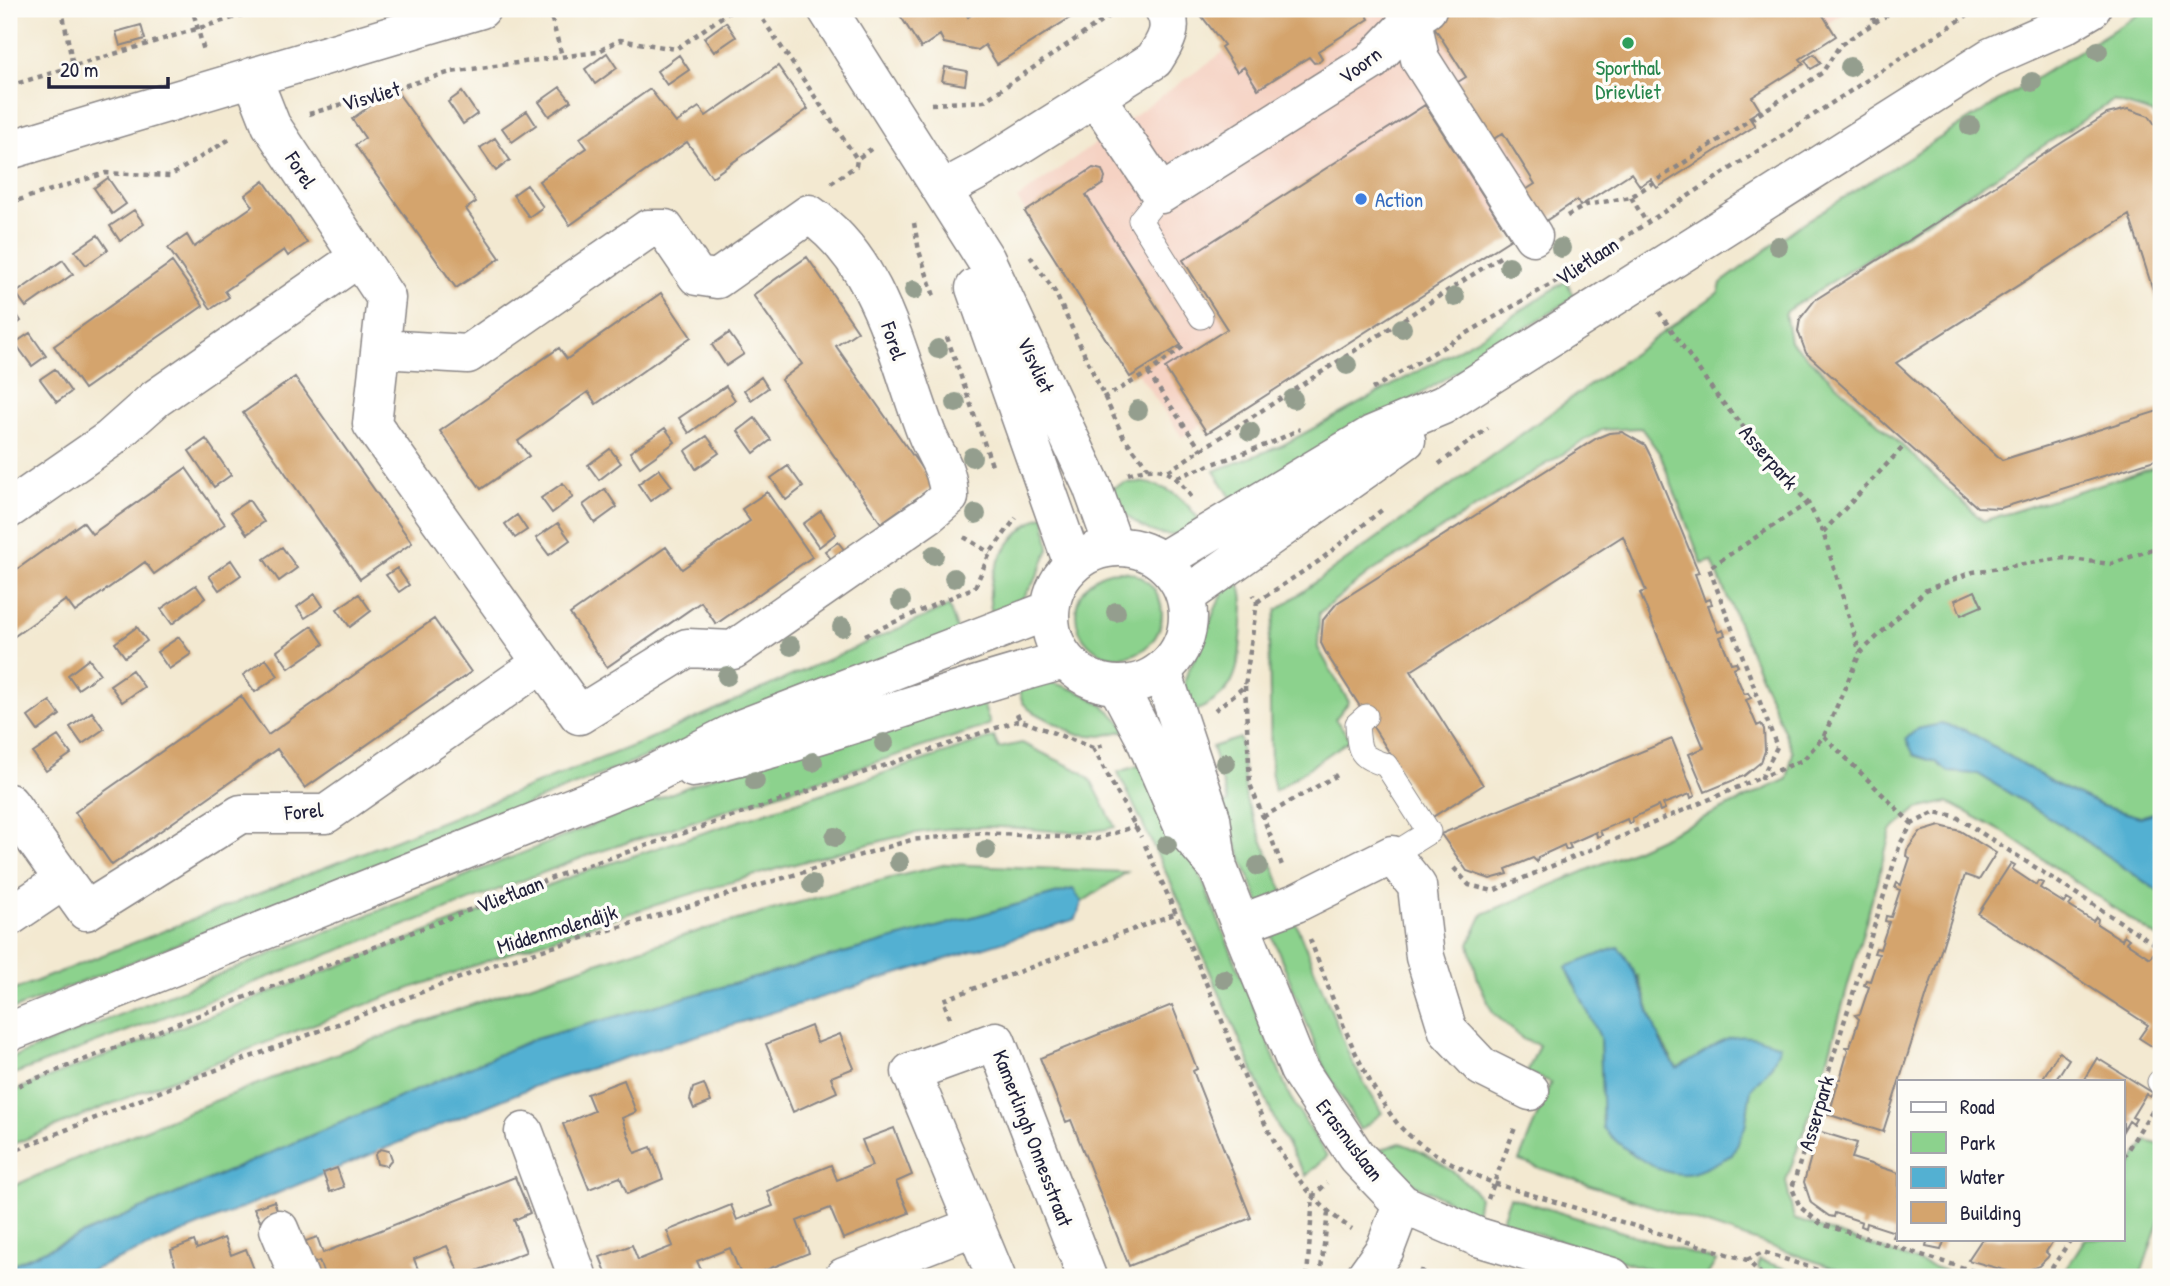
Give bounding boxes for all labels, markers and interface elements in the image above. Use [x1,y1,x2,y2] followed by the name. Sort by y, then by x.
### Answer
[1620,35,1636,51] marker: Sporthal Drievliet
[1333,39,1387,91] street label: Voorn
[49,46,168,90] scale bar
[1595,53,1661,106] place label: Sporthal Drievliet
[60,55,98,84] text: 20 m
[339,74,404,118] street label: Visvliet
[278,145,324,194] street label: Forel
[1375,185,1423,214] place label: Action
[1353,191,1369,207] marker: Action
[1550,230,1624,292] street label: Vlietlaan
[874,317,914,364] street label: Forel
[1010,332,1062,398] street label: Visvliet
[1733,418,1805,496] street label: Asserpark
[283,795,325,827] street label: Forel
[472,868,548,920] street label: Vlietlaan
[493,897,621,961] street label: Middenmolendijk
[986,1046,1080,1231] street label: Kamerlingh Onnesstraat
[1791,1072,1841,1154] street label: Asserpark
[1897,1080,2124,1240] legend
[1960,1092,1994,1121] text: Road
[1310,1093,1390,1187] street label: Erasmuslaan
[1960,1128,1995,1157] text: Park
[1960,1162,2005,1191] text: Water
[1960,1198,2021,1227] text: Building

